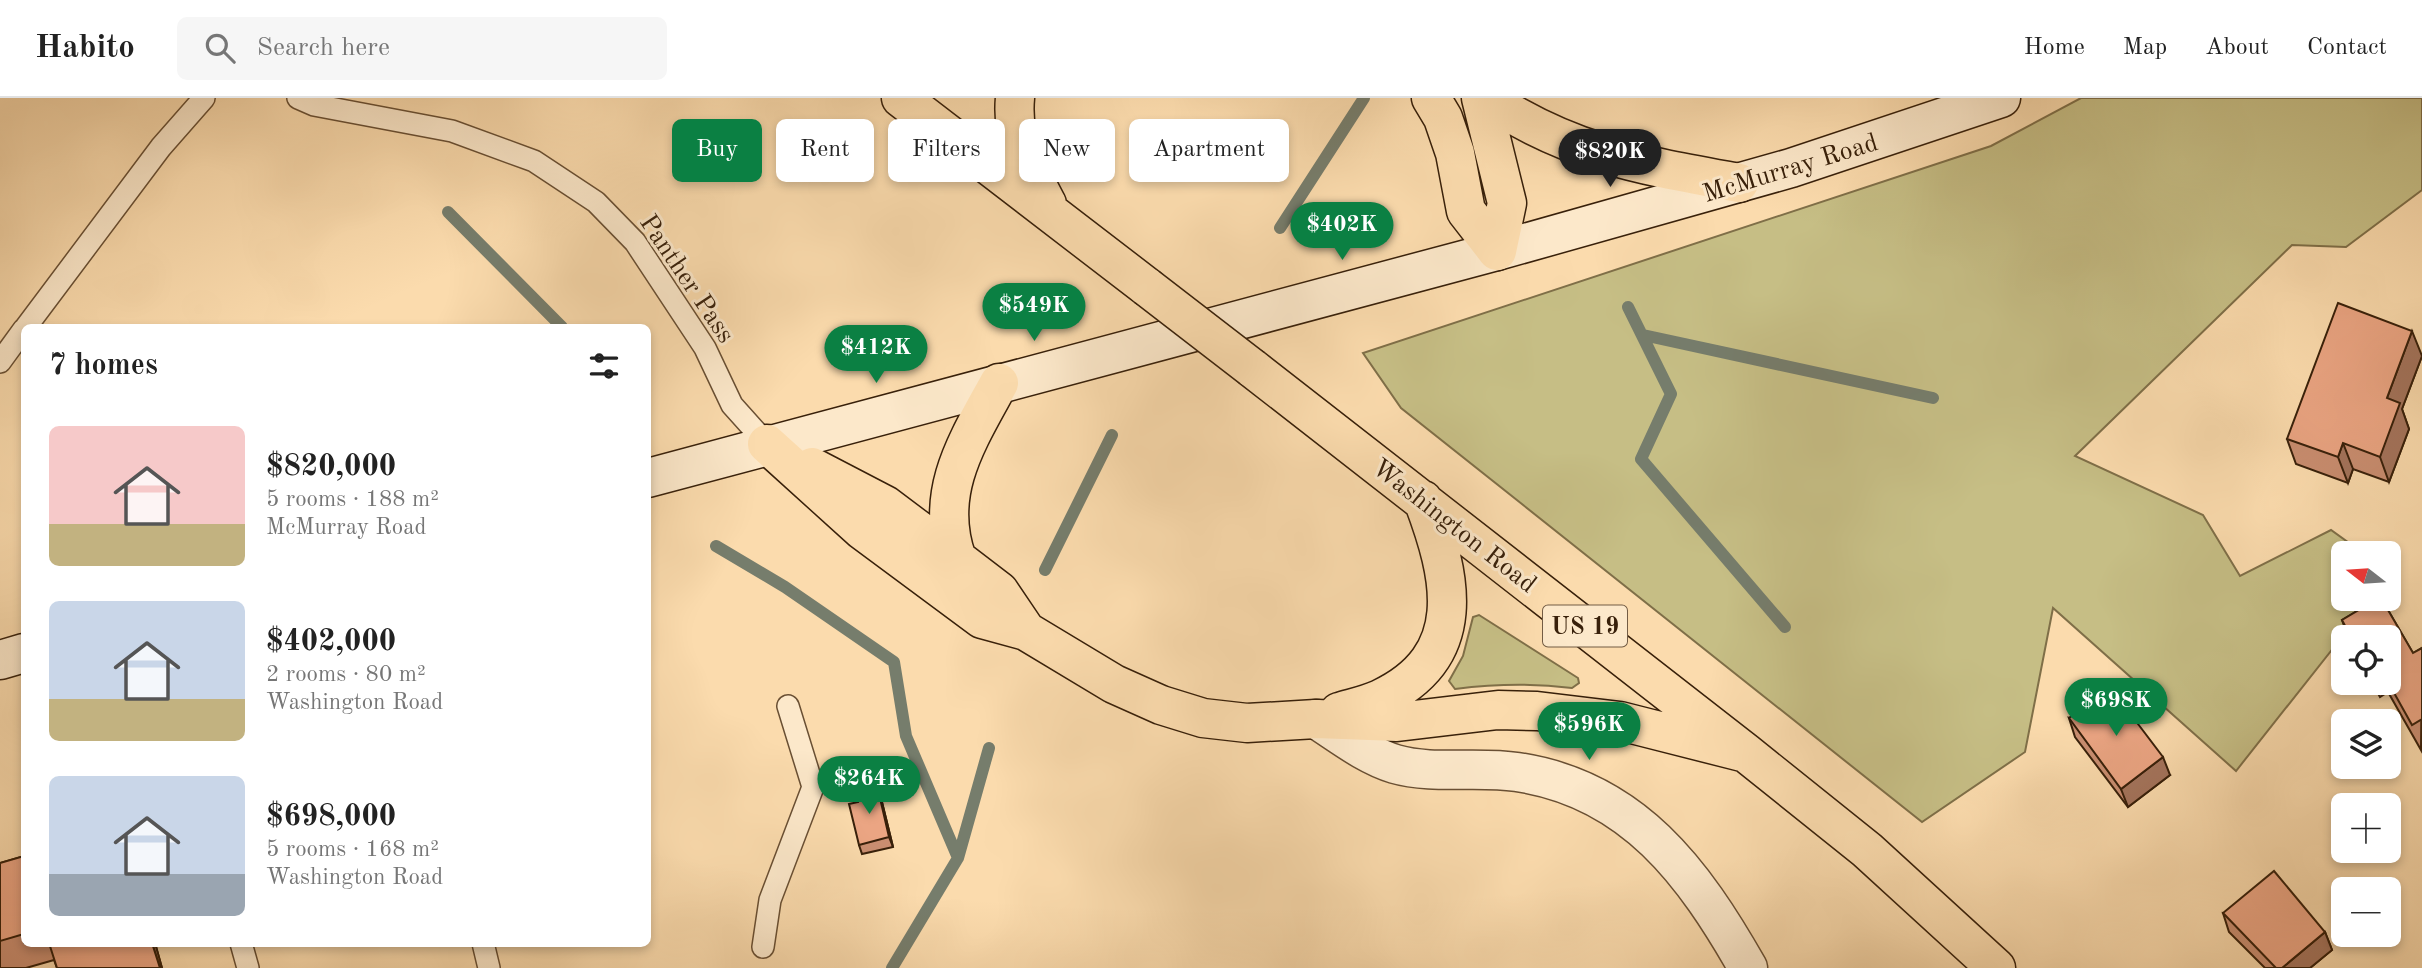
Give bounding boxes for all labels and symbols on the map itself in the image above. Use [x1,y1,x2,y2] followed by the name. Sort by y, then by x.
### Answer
[1561,130,1659,189] pin: $820K
[1700,130,1881,208] street label: McMurray Road
[1293,202,1391,262] pin: $402K
[634,210,739,348] street label: Panther Pass
[985,284,1083,343] pin: $549K
[827,326,925,385] pin: $412K
[1367,455,1541,598] street label: Washington Road
[2331,541,2401,611] north arrow
[1543,606,1627,646] road number: US 19
[2067,678,2165,738] pin: $698K
[1540,702,1638,762] pin: $596K
[820,756,918,816] pin: $264K

